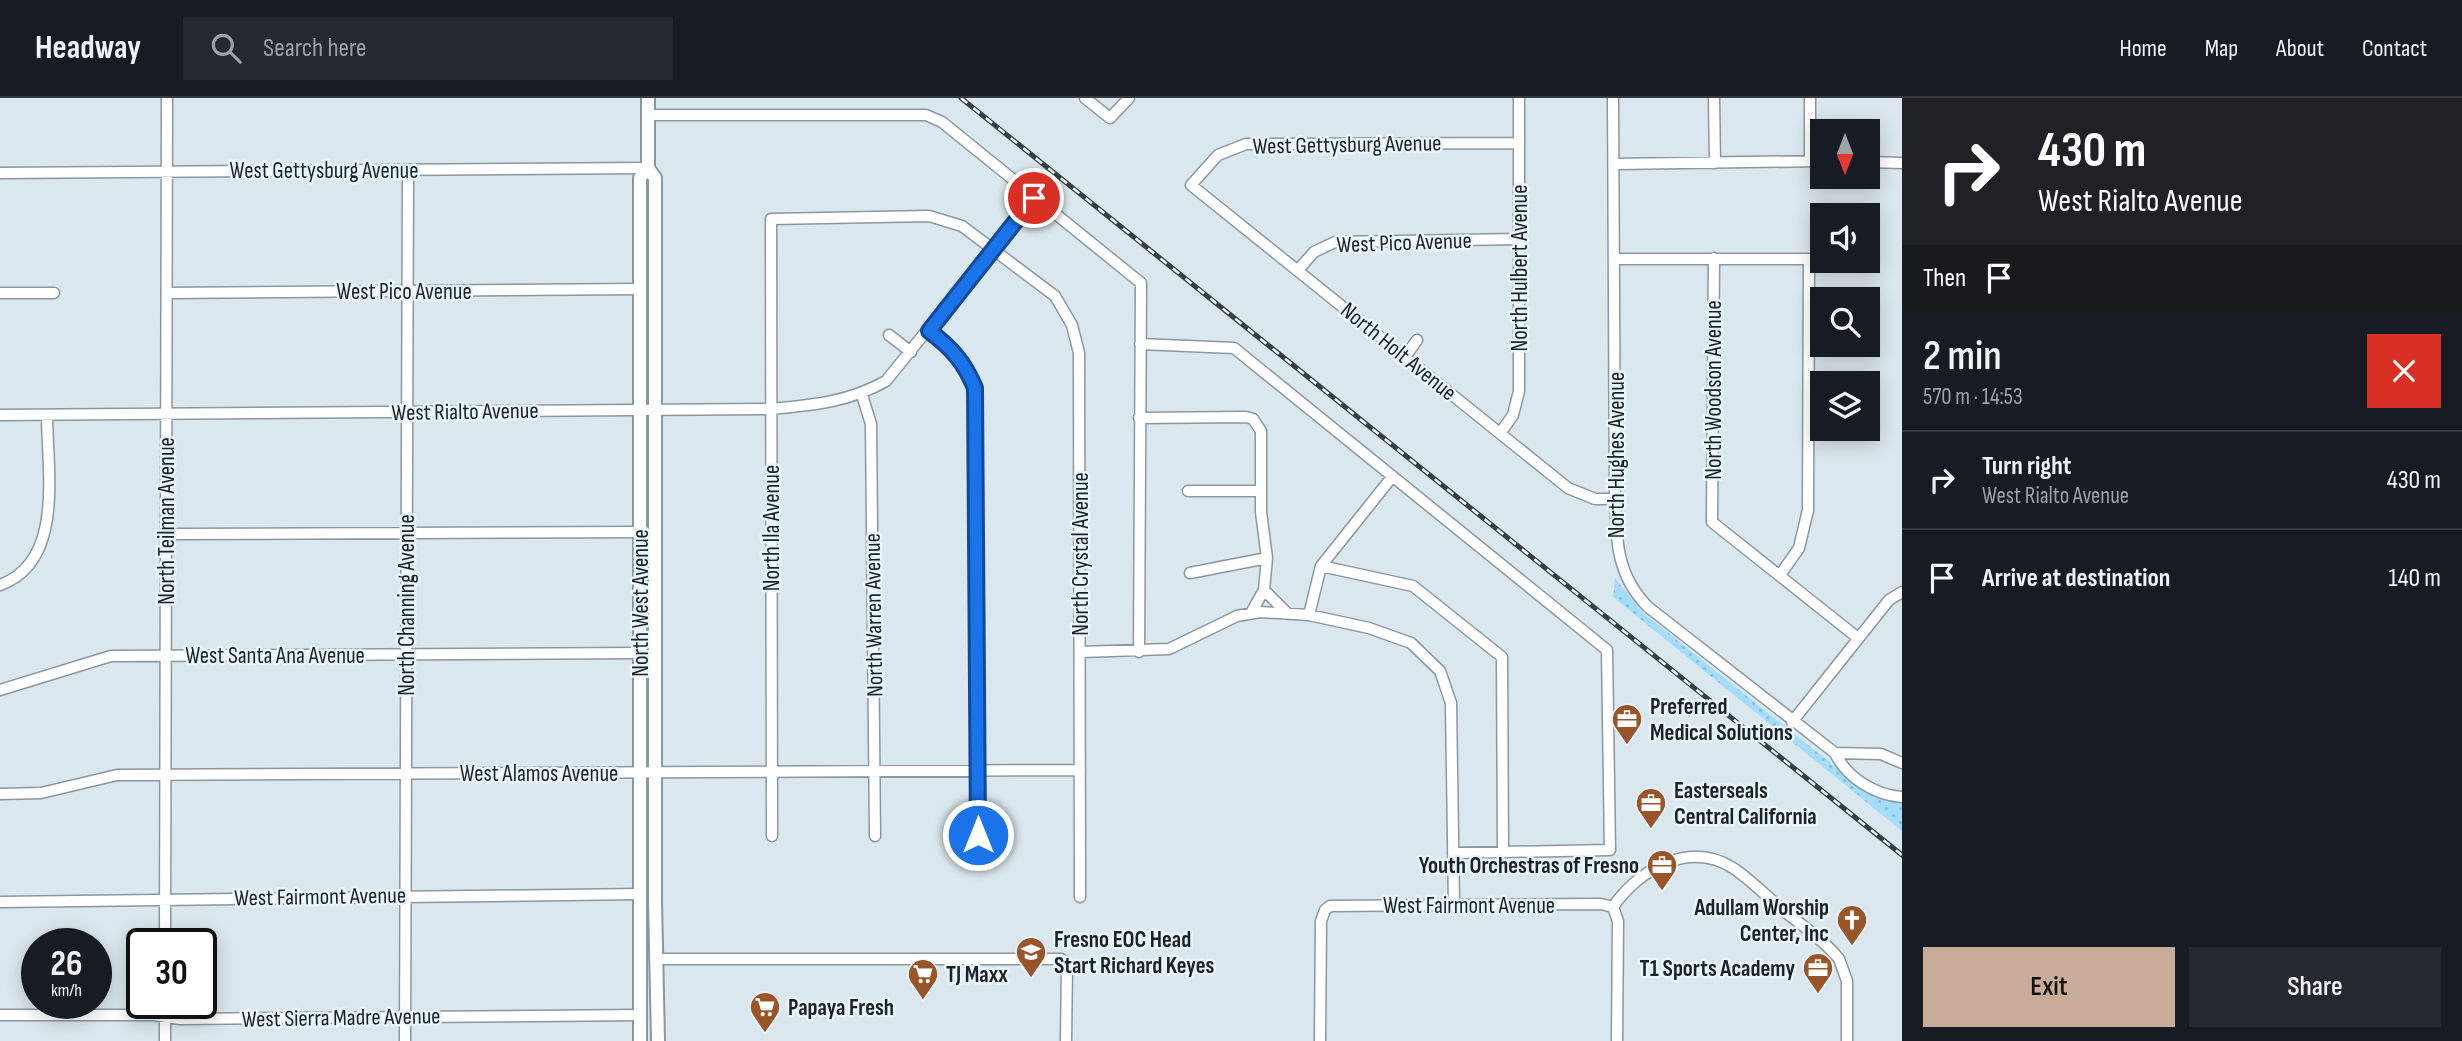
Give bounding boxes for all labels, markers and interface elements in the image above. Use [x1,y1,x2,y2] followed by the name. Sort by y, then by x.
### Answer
[183,17,673,80] search box
[35,28,141,68] text: Headway
[207,29,245,67] icon: search
[263,33,366,64] text: Search here
[2119,34,2167,63] text: Home
[2205,34,2238,63] text: Map
[2276,34,2324,63] text: About
[2362,34,2427,63] text: Contact
[1810,119,1880,189] north arrow
[1810,119,1880,441] map controls
[2038,122,2146,181] text: 430 m
[1923,126,2014,217] icon: right
[1252,129,1442,161] street label: West Gettysburg Avenue
[230,157,418,185] street label: West Gettysburg Avenue
[1004,168,1064,228] pin
[1015,179,1053,217] icon: arrive
[2038,182,2243,221] text: West Rialto Avenue
[1506,185,1534,351] street label: North Hulbert Avenue
[1810,203,1880,273] button: sound
[1336,227,1472,259] street label: West Pico Avenue
[1980,259,2018,297] icon: arrive
[1923,263,1966,294] text: Then
[336,278,472,306] street label: West Pico Avenue
[1810,287,1880,357] button: search
[1335,297,1462,407] street label: North Holt Avenue
[1700,300,1728,480] street label: North Woodson Avenue
[1923,331,2002,382] text: 2 min
[2367,334,2441,408] button: close
[1810,371,1880,441] button: layers
[1603,372,1631,538] street label: North Hughes Avenue
[1923,383,2023,411] text: 570 m · 14:53
[391,397,539,427] street label: West Rialto Avenue
[153,437,181,605] street label: North Teilman Avenue
[1982,451,2071,482] text: Turn right
[1923,461,1961,499] icon: right
[758,465,786,591] street label: North Ila Avenue
[2387,465,2441,496] text: 430 m
[1067,472,1095,636] street label: North Crystal Avenue
[1982,482,2129,510] text: West Rialto Avenue
[393,514,421,696] street label: North Channing Avenue
[627,529,655,677] street label: North West Avenue
[859,533,889,697] street label: North Warren Avenue
[1923,559,1961,597] icon: arrive
[1982,563,2170,594] text: Arrive at destination
[2389,563,2441,594] text: 140 m
[185,642,365,670] street label: West Santa Ana Avenue
[1650,693,1793,747] place label: Preferred Medical Solutions
[1610,702,1644,746] office icon: Preferred Medical Solutions
[460,760,618,788] street label: West Alamos Avenue
[1674,777,1817,831] place label: Easterseals Central California
[1634,786,1668,830] office icon: Easterseals Central California
[941,798,1015,872] position arrow
[1645,848,1679,892] office icon: Youth Orchestras of Fresno
[1419,852,1639,880] place label: Youth Orchestras of Fresno
[234,882,406,912] street label: West Fairmont Avenue
[1383,892,1555,920] street label: West Fairmont Avenue
[1693,894,1829,948] place label: Adullam Worship Center, Inc
[1835,903,1869,947] church icon: Adullam Worship Center, Inc
[1054,926,1215,980] place label: Fresno EOC Head Start Richard Keyes
[126,928,217,1019] speed limit sign: 30
[1014,935,1048,979] school or university icon: Fresno EOC Head Start Richard Keyes
[51,943,82,986] text: 26
[1923,947,2175,1027] button: Exit
[2189,947,2441,1027] button: Share
[1801,951,1835,995] office icon: T1 Sports Academy
[1640,955,1795,983] place label: T1 Sports Academy
[906,957,940,1001] supermarket icon: TJ Maxx
[946,961,1008,989] place label: TJ Maxx
[51,980,82,1001] text: km/h
[748,990,782,1034] supermarket icon: Papaya Fresh
[788,994,894,1022] place label: Papaya Fresh
[241,1002,441,1034] street label: West Sierra Madre Avenue

